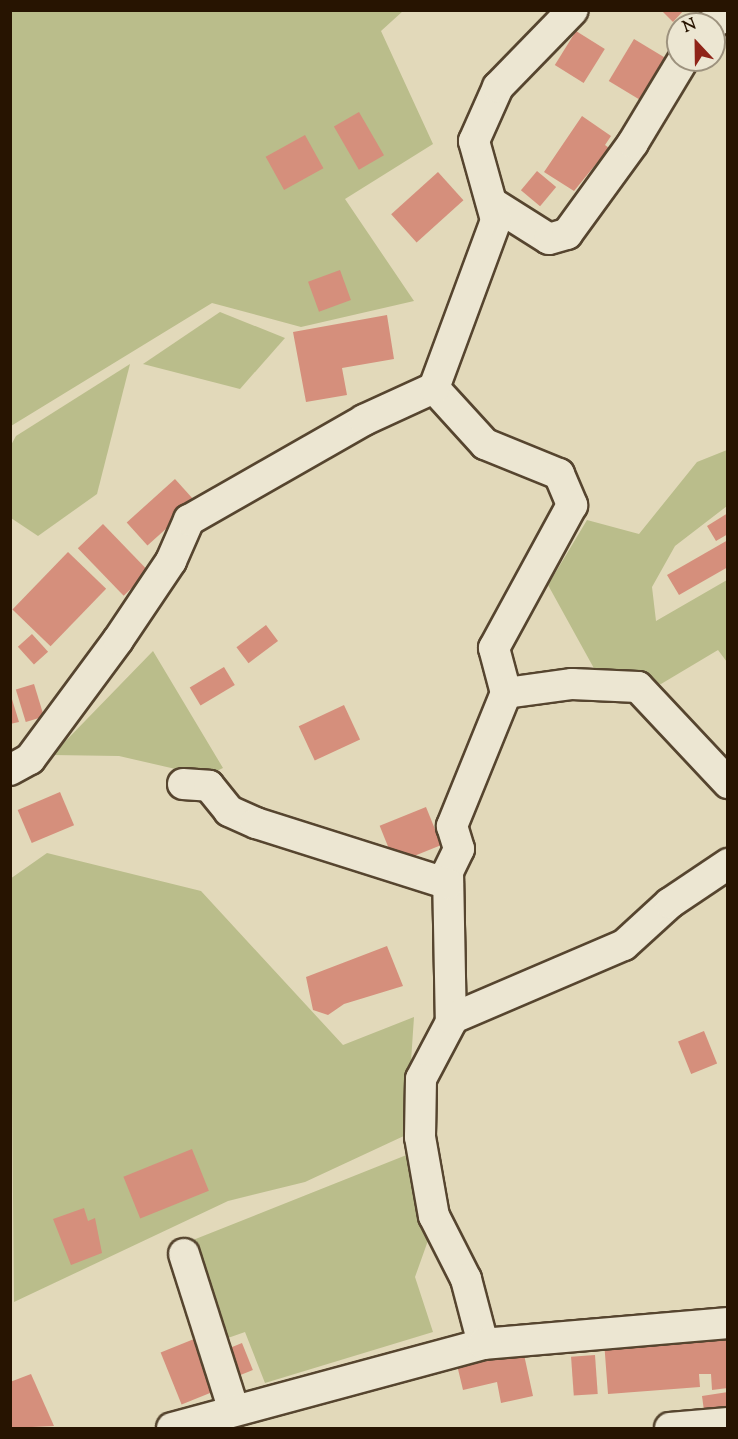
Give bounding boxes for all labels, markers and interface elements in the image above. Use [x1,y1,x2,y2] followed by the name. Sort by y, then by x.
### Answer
[666,12,726,72] north arrow
[680,14,700,40] text: N

